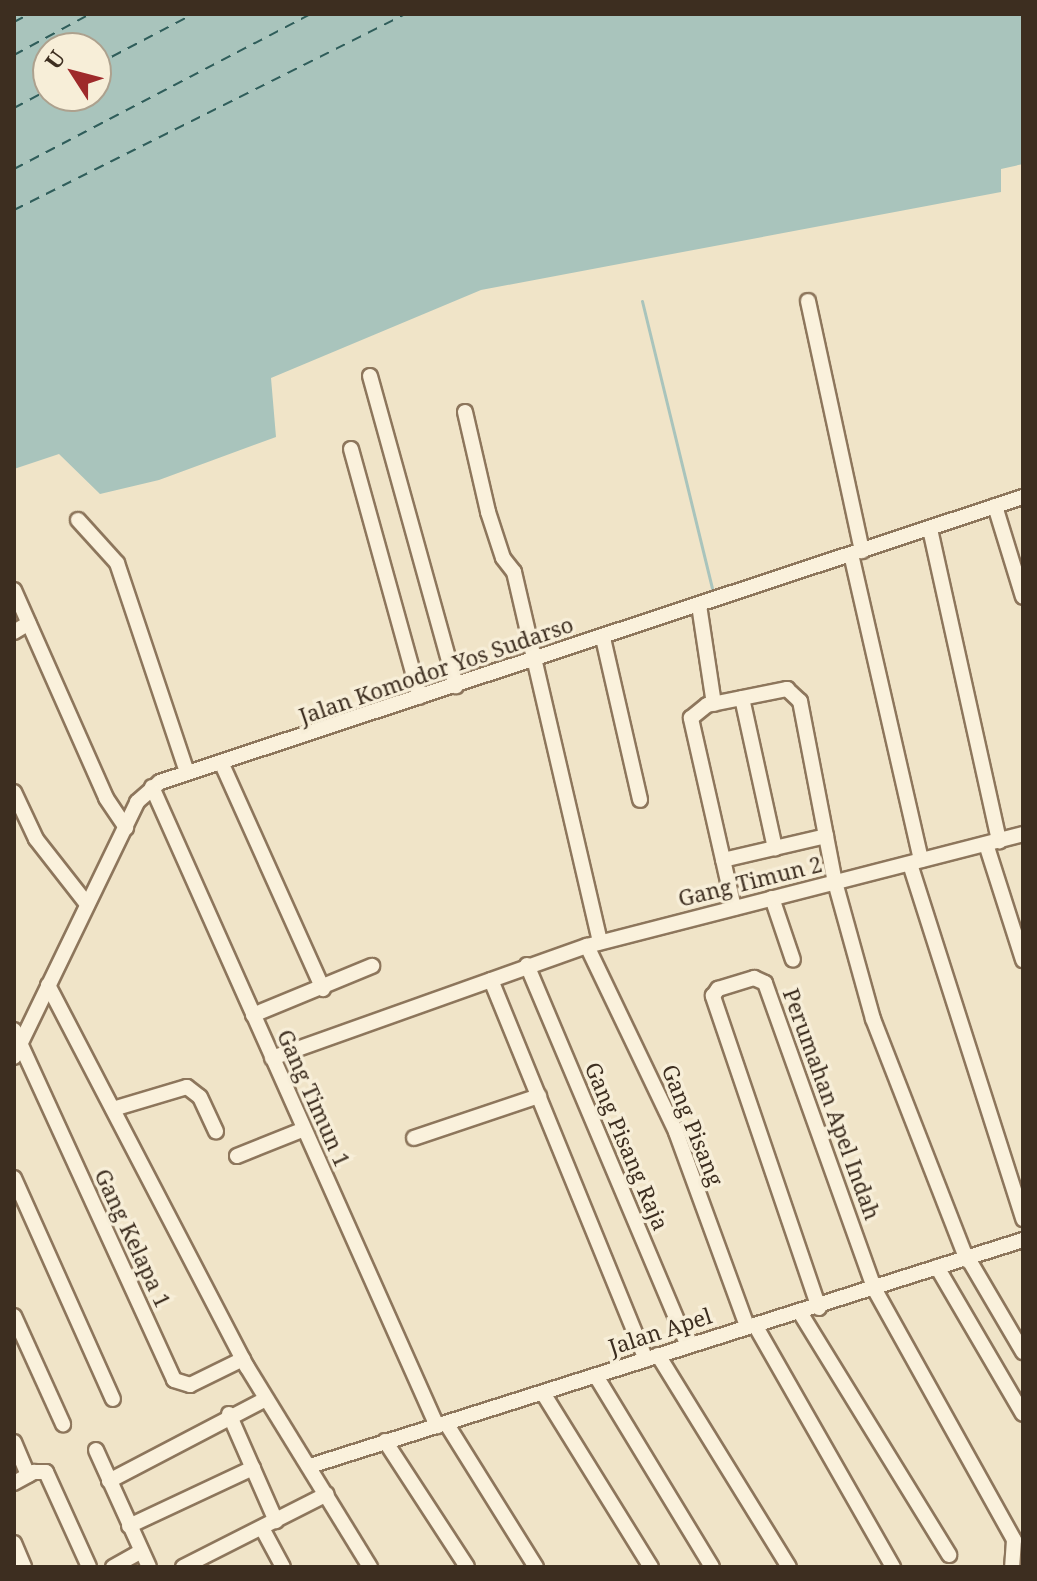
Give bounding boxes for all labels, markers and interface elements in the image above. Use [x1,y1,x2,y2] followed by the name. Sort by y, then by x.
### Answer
[32,32,112,112] north arrow
[37,44,71,75] text: U
[295,611,577,729] street label: Jalan Komodor Yos Sudarso
[675,850,825,912] street label: Gang Timun 2
[778,985,886,1223] street label: Perumahan Apel Indah
[272,1025,356,1171] street label: Gang Timun 1
[580,1058,674,1234] street label: Gang Pisang Raja
[657,1060,729,1190] street label: Gang Pisang
[89,1165,177,1311] street label: Gang Kelapa 1
[605,1302,715,1360] street label: Jalan Apel

